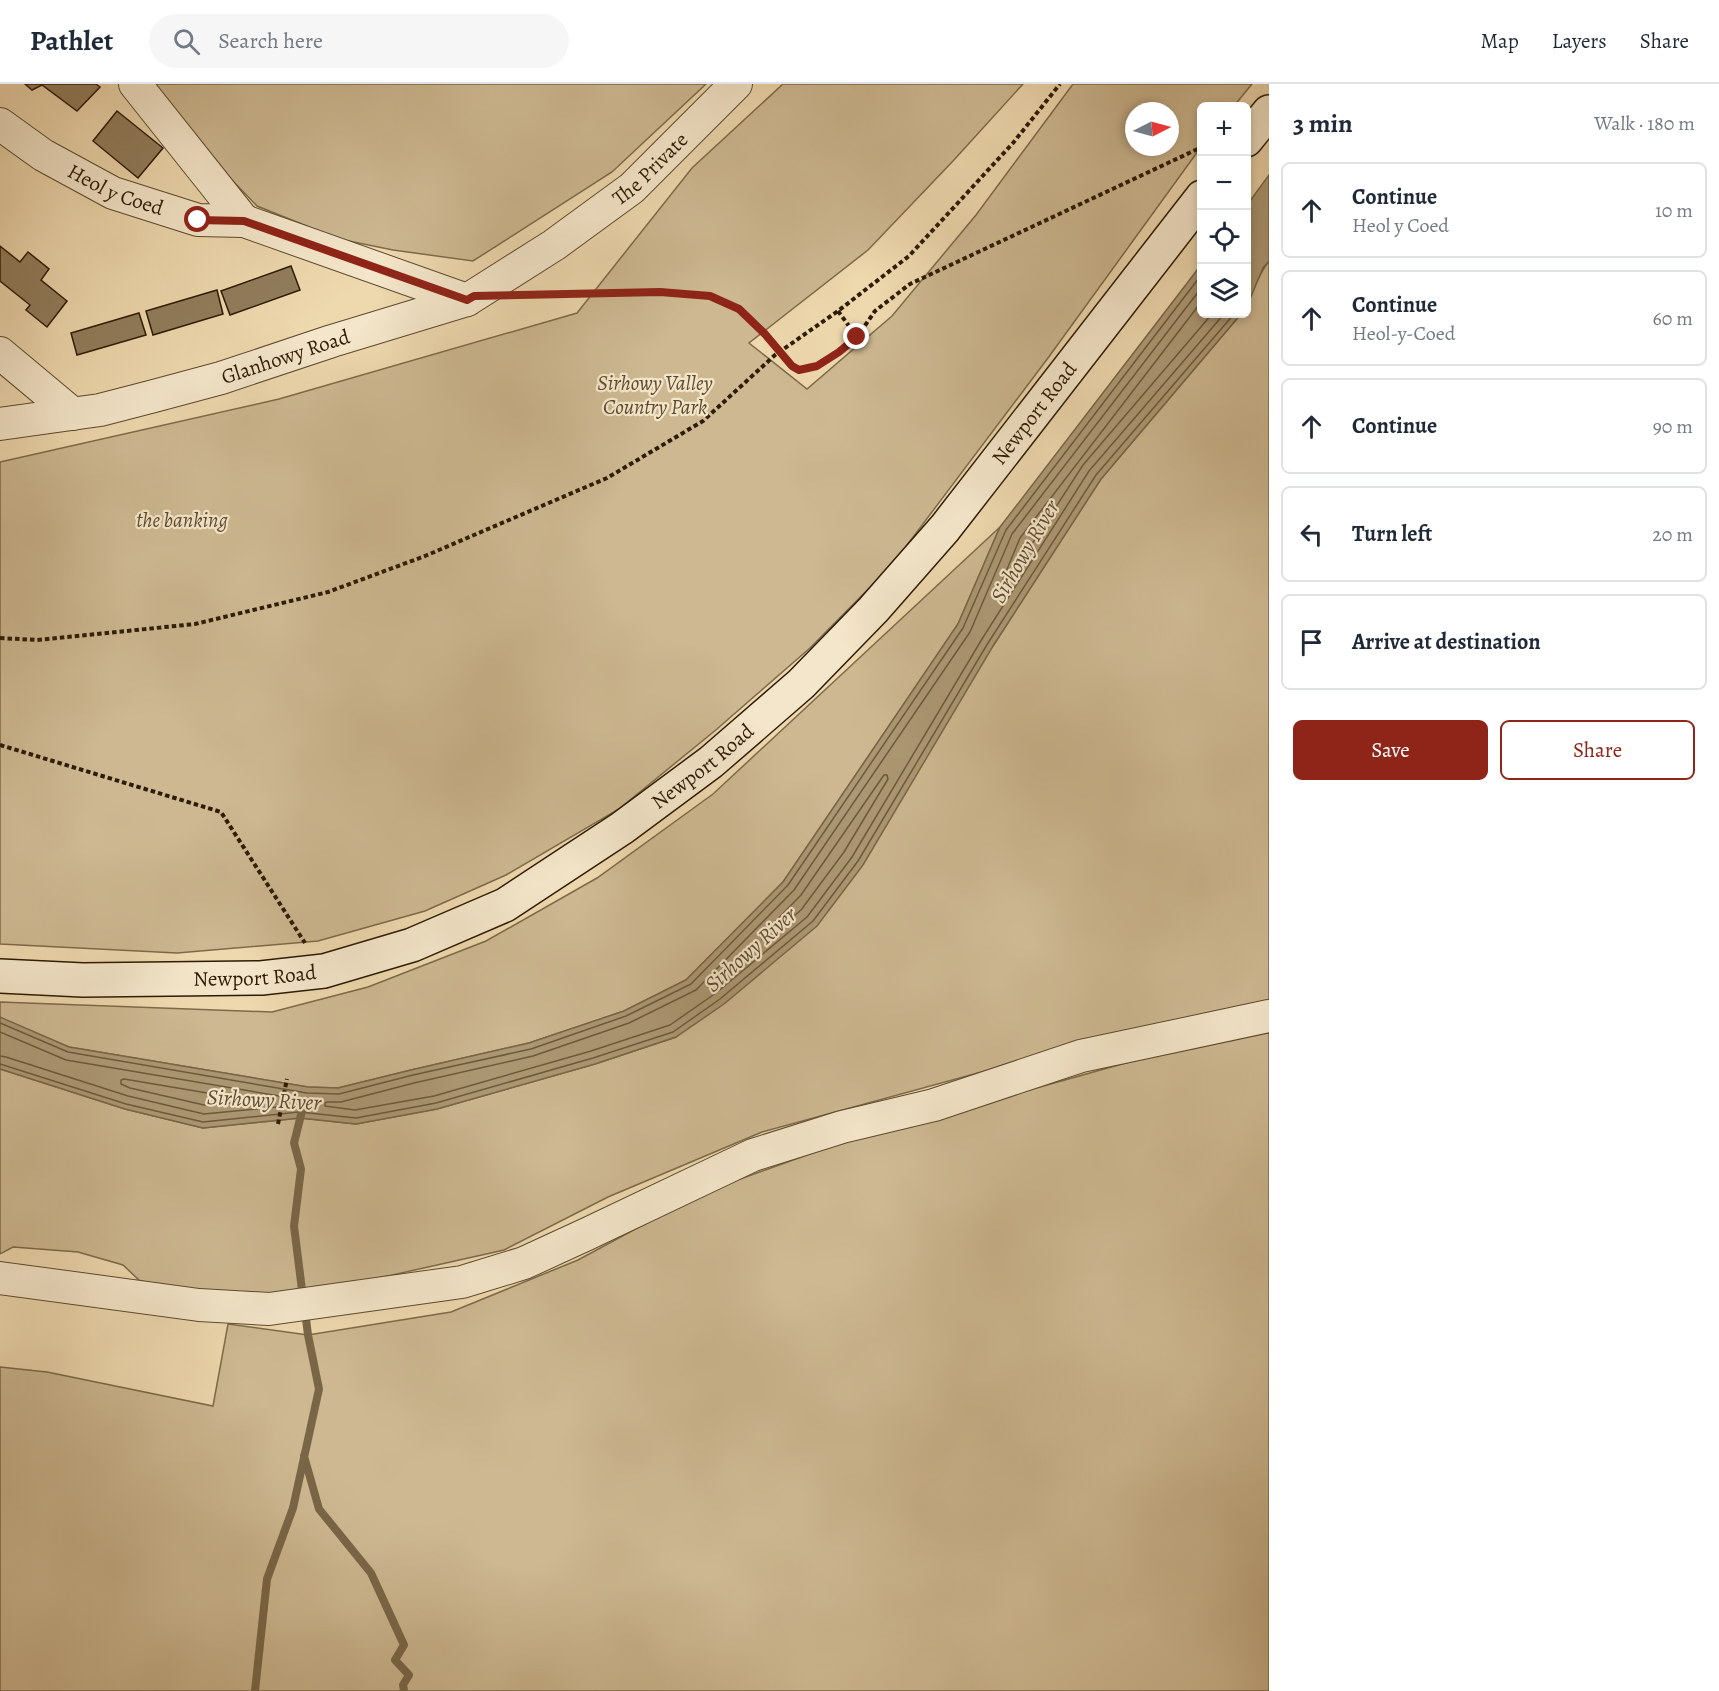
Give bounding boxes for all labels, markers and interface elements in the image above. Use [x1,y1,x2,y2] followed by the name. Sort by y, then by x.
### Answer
[149,14,569,68] search box
[30,22,113,60] text: Pathlet
[170,25,203,58] icon: search
[218,26,323,56] text: Search here
[1480,27,1519,55] text: Map
[1552,27,1607,55] text: Layers
[1640,27,1689,55] text: Share
[1125,102,1179,156] north arrow
[1197,102,1251,318] map controls
[1197,102,1251,156] button: +
[1293,106,1353,141] text: 3 min
[1594,110,1695,137] text: Walk · 180 m
[607,126,694,212] street label: The Private
[1197,156,1251,210] button: −
[63,157,168,222] street label: Heol y Coed
[1352,182,1437,212] text: Continue
[1295,194,1328,227] icon: ahead
[1655,197,1693,224] text: 10 m
[184,206,210,232] route start
[1197,210,1251,264] button: locate
[1352,212,1449,239] text: Heol y Coed
[1197,264,1251,318] button: layers
[1352,290,1437,320] text: Continue
[1295,302,1328,335] icon: ahead
[1653,305,1693,332] text: 60 m
[1352,320,1455,347] text: Heol-y-Coed
[218,322,354,391] street label: Glanhowy Road
[843,323,869,349] route end
[985,355,1083,471] street label: Newport Road
[597,369,713,421] park label: Sirhowy Valley Country Park
[1295,410,1328,443] icon: ahead
[1352,411,1437,441] text: Continue
[1653,413,1693,440] text: 90 m
[983,493,1067,608] water label: Sirhowy River
[136,506,228,534] park label: the banking
[1295,518,1328,551] icon: left
[1352,519,1432,549] text: Turn left
[1652,521,1693,548] text: 20 m
[1295,626,1328,659] icon: arrive
[1352,627,1541,657] text: Arrive at destination
[646,717,760,816] street label: Newport Road
[1293,720,1488,780] button: Save
[1500,720,1695,780] button: Share
[698,899,804,999] water label: Sirhowy River
[193,958,319,993] street label: Newport Road
[206,1082,323,1118] water label: Sirhowy River

